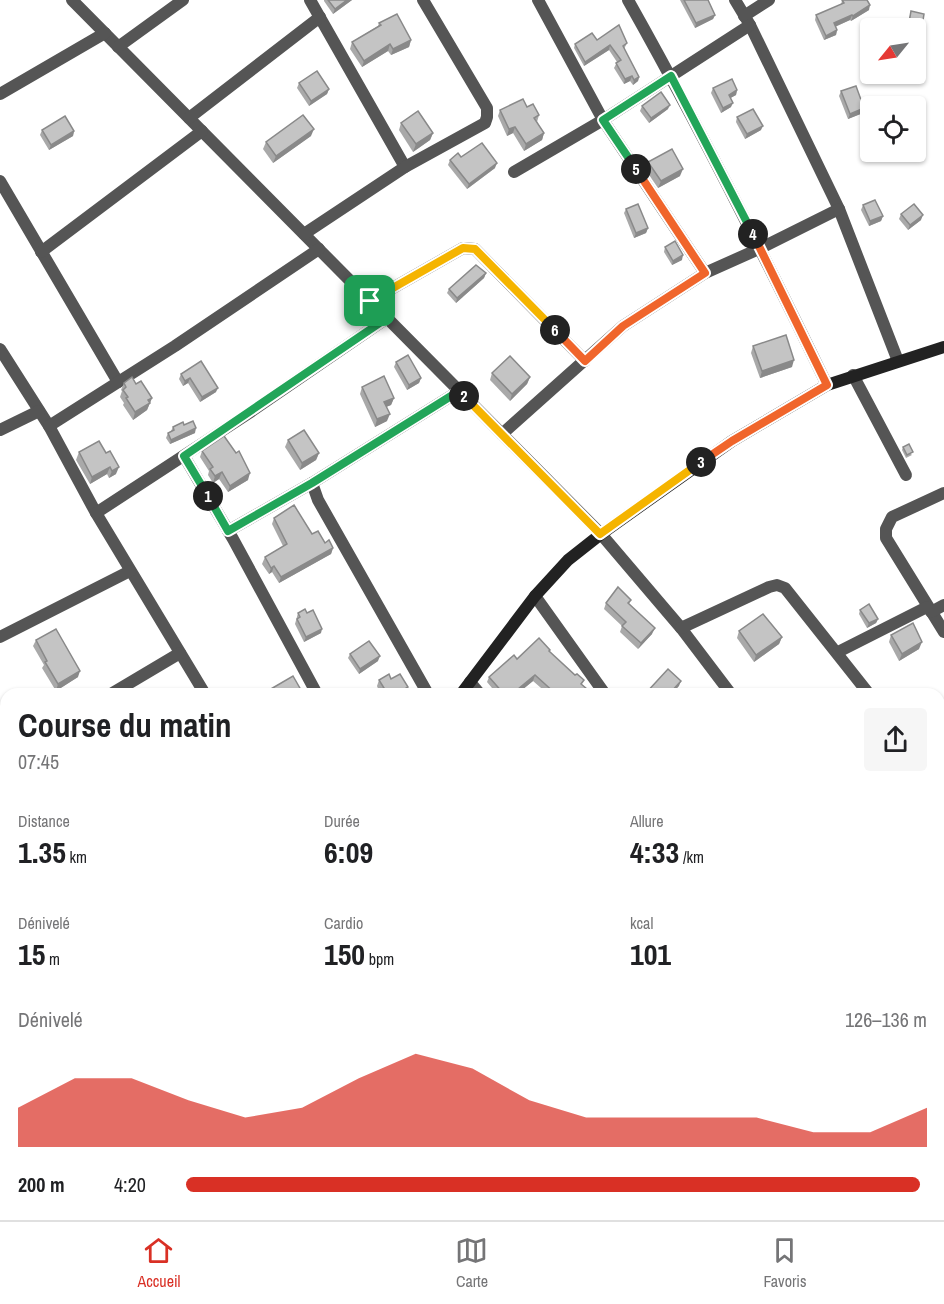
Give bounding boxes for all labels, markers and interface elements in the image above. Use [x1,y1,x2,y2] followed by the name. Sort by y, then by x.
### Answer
[860,18,926,84] north arrow
[860,18,926,162] map controls
[860,96,926,162] button: locate
[621,154,651,184] pin: 5
[632,158,640,180] text: 5
[738,219,768,249] pin: 4
[749,223,757,245] text: 4
[344,275,395,326] pin
[353,284,386,317] icon: arrive
[540,315,570,345] pin: 6
[551,319,559,341] text: 6
[449,381,479,411] pin: 2
[460,385,468,407] text: 2
[686,447,716,477] pin: 3
[697,451,705,473] text: 3
[193,481,223,511] pin: 1
[204,485,212,507] text: 1
[18,703,232,747] text: Course du matin
[864,708,927,771] button: share
[18,748,59,775] text: 07:45
[18,810,70,832] text: Distance
[324,810,360,832] text: Durée
[630,810,664,832] text: Allure
[18,832,66,872] text: 1.35
[324,832,373,872] text: 6:09
[630,832,679,872] text: 4:33
[66,846,87,868] text: km
[679,846,704,868] text: /km
[18,912,70,934] text: Dénivelé
[324,912,363,934] text: Cardio
[630,912,653,934] text: kcal
[18,934,45,974] text: 15
[324,934,365,974] text: 150
[630,934,671,974] text: 101
[45,948,60,970] text: m
[365,948,394,970] text: bpm
[18,1006,83,1033] text: Dénivelé
[845,1006,927,1033] text: 126–136 m
[18,1171,65,1198] text: 200 m
[114,1171,146,1198] text: 4:20
[137,1234,181,1292] tab: Accueil
[455,1234,488,1292] tab: Carte
[763,1234,807,1292] tab: Favoris

